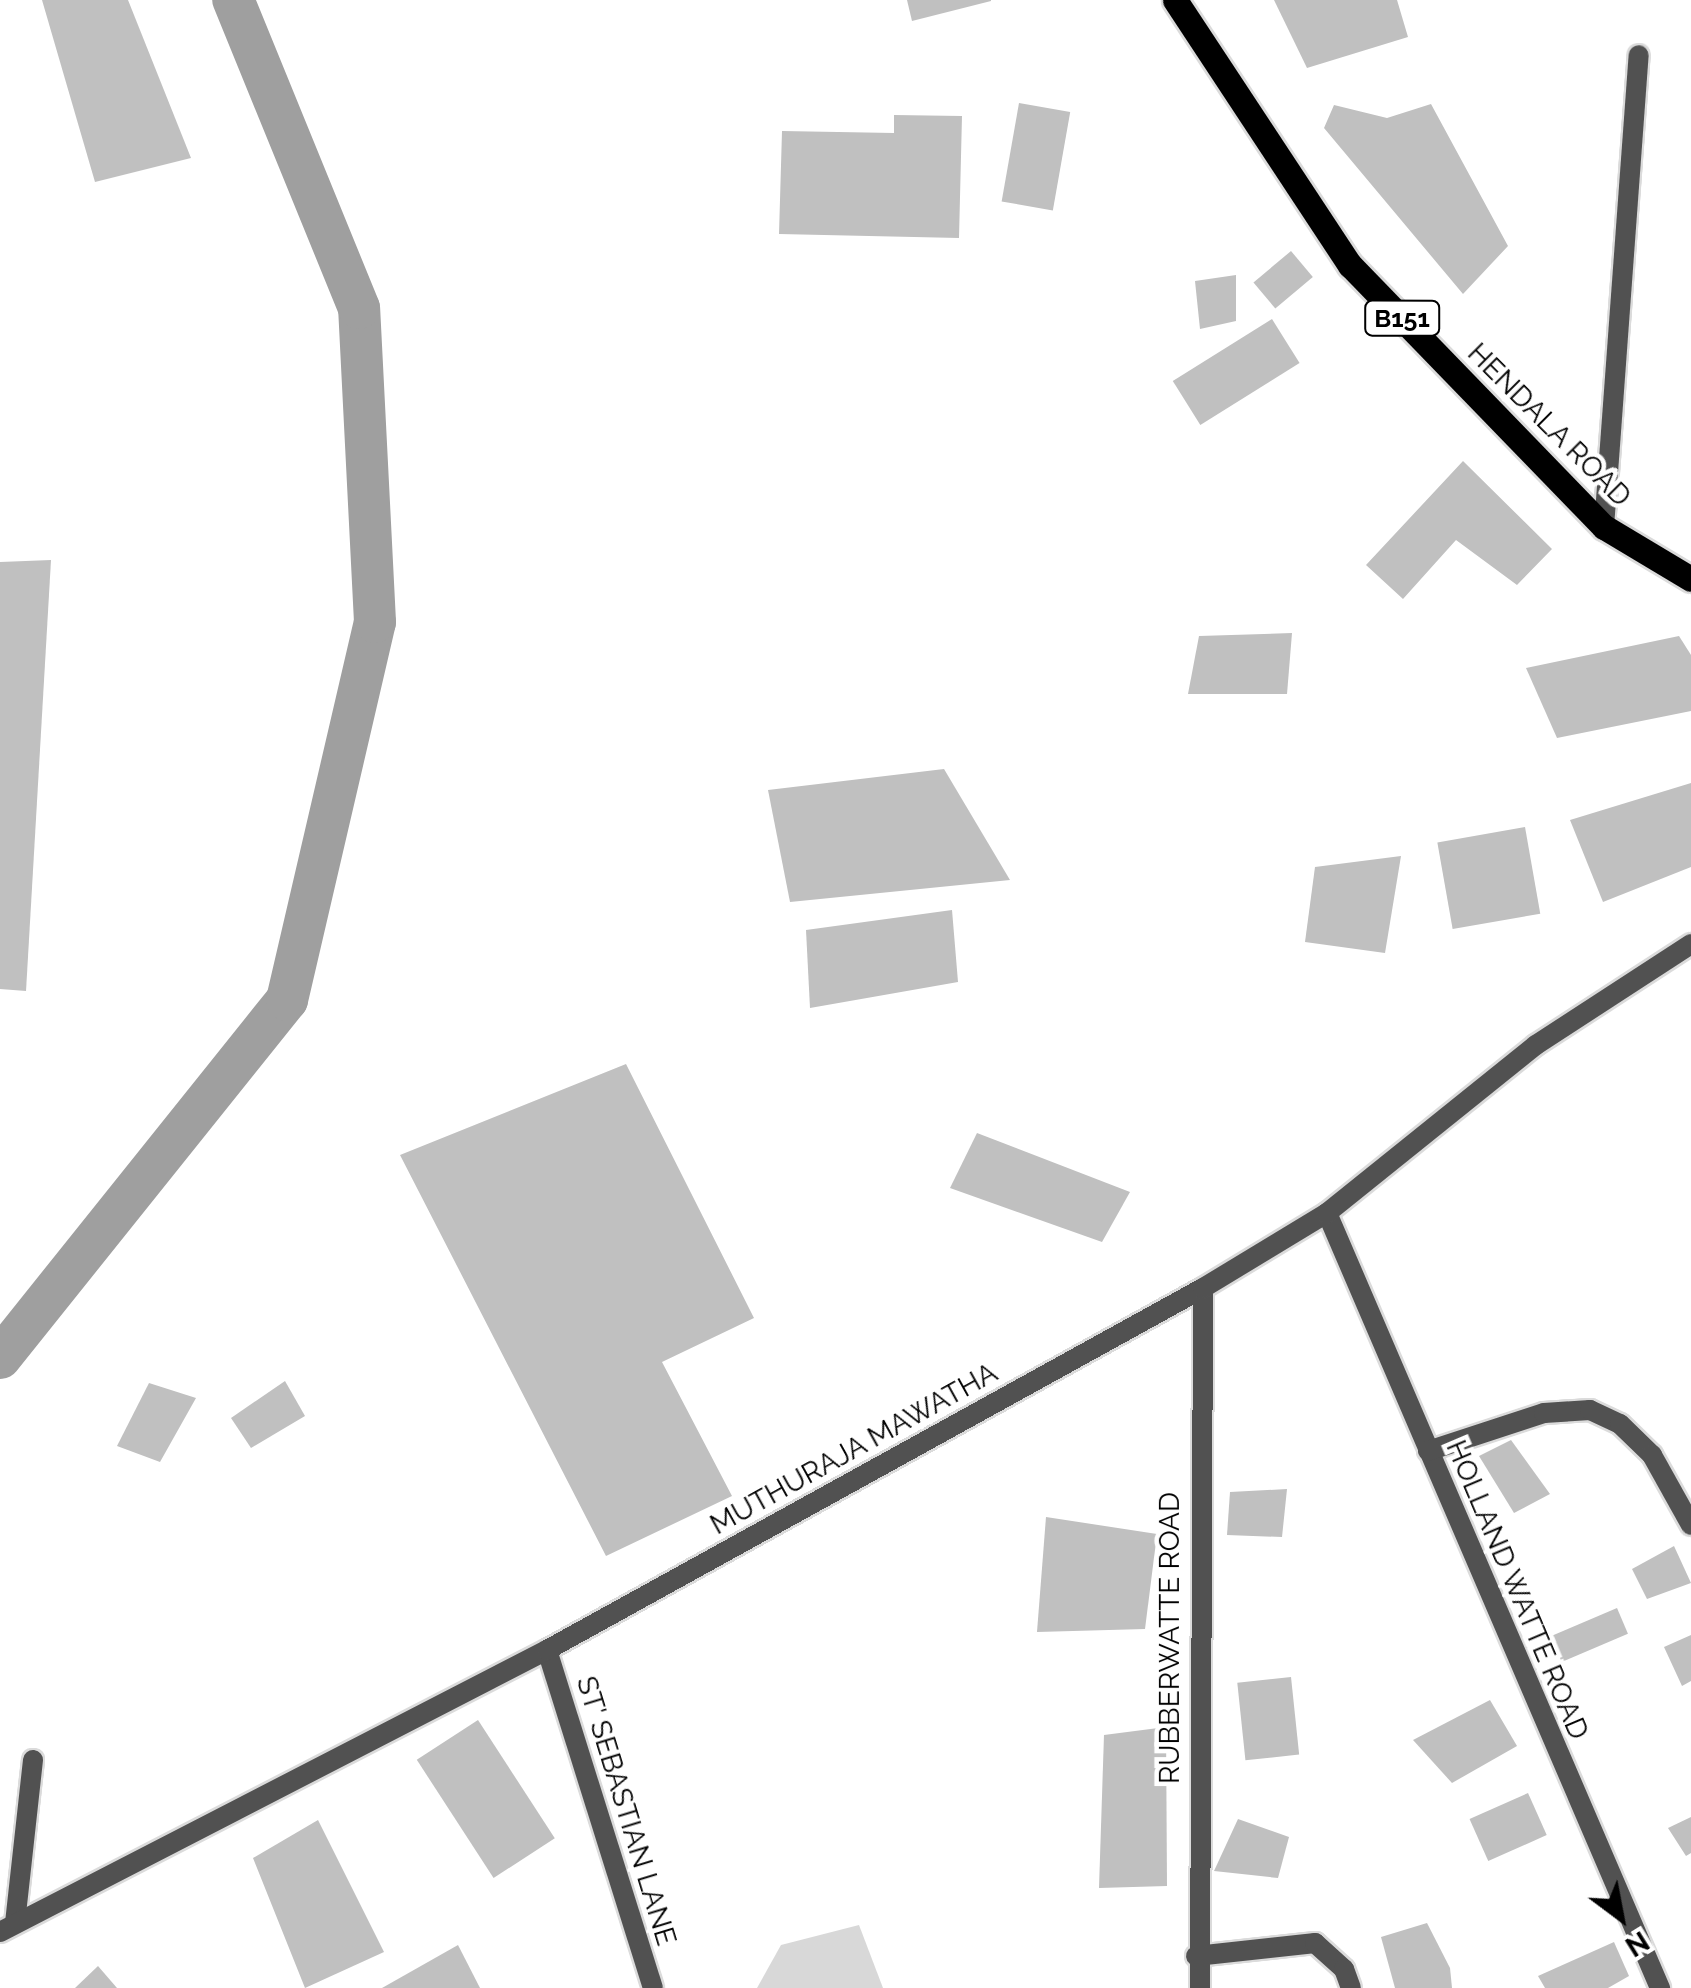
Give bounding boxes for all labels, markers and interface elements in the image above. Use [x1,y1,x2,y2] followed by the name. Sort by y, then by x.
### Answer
[1362,298,1442,338] road number: B151
[1460,336,1638,514] street label: HENDALA ROAD
[704,1356,1004,1542] street label: MUTHURAJA MAWATHA
[1439,1435,1595,1745] street label: HOLLAND WATTE ROAD
[1153,1492,1187,1784] street label: RUBBERWATTE ROAD
[569,1672,683,1950] street label: ST' SEBASTIAN LANE
[1571,1868,1671,1968] north arrow
[1619,1924,1655,1964] text: N

